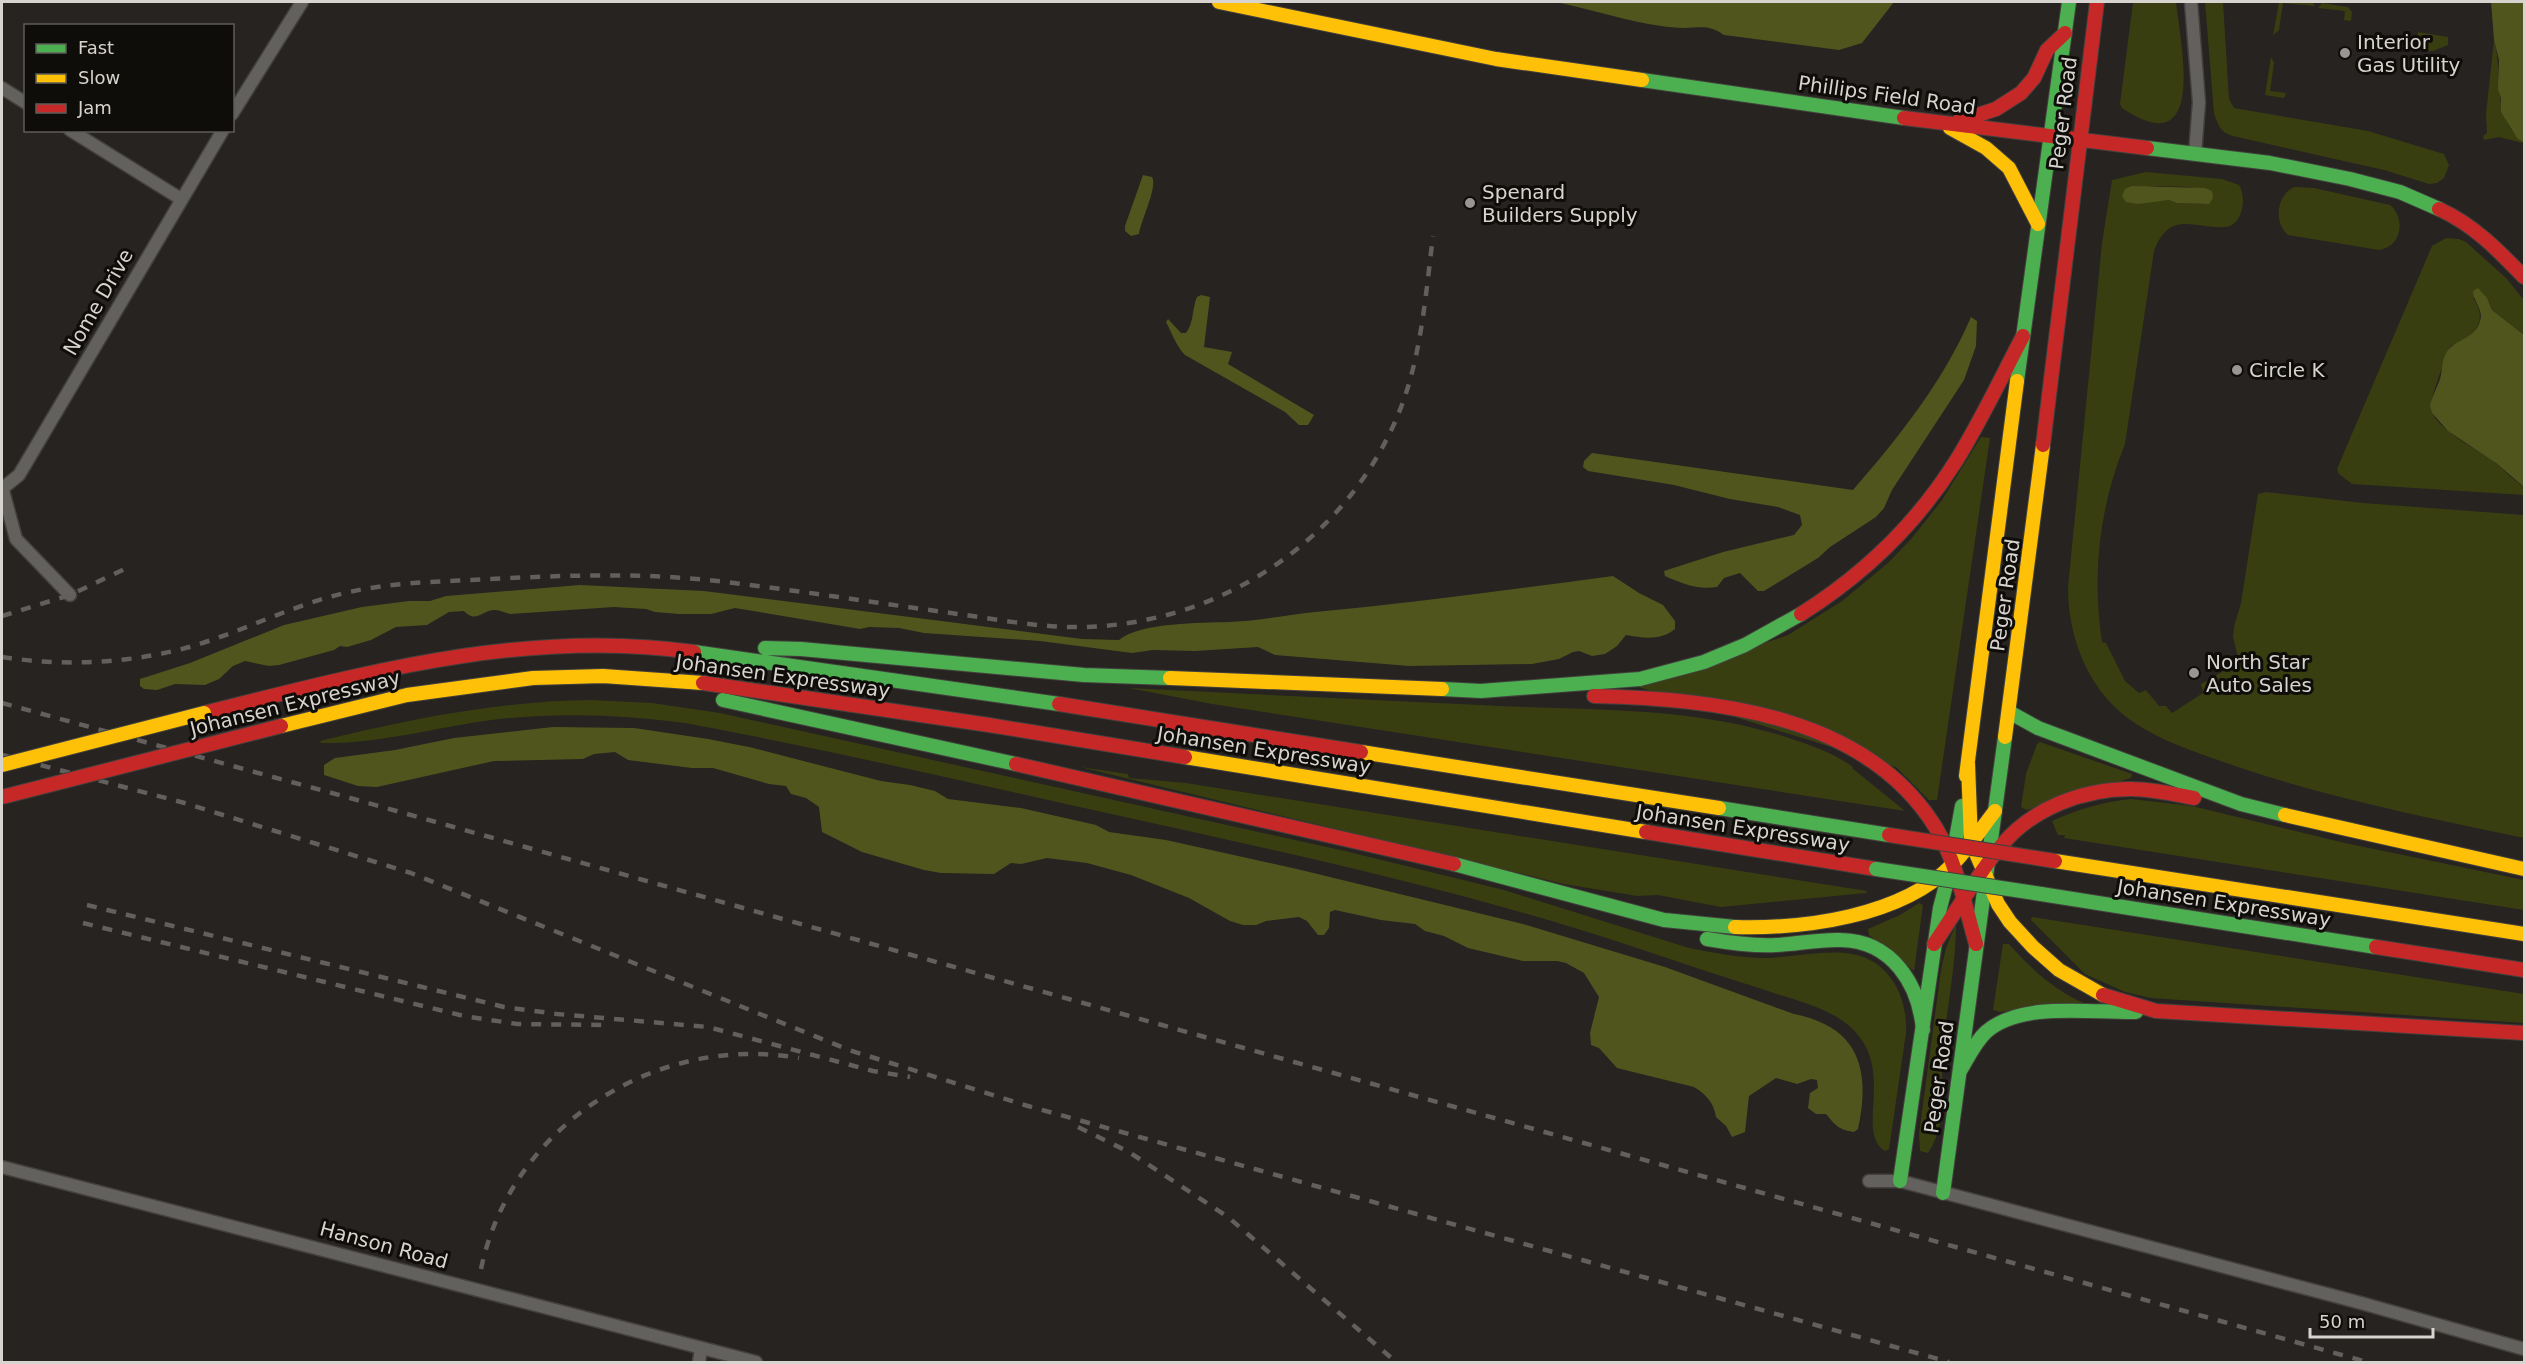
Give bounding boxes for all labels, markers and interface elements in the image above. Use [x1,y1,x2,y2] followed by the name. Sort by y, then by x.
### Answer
[24,24,234,132] legend
[2357,30,2461,77] place label: Interior Gas Utility
[78,37,114,58] text: Fast
[2338,46,2352,60] marker: Interior Gas Utility
[2044,55,2082,171] street label: Peger Road
[78,67,120,88] text: Slow
[1797,71,1977,119] street label: Phillips Field Road
[77,97,112,118] text: Jam
[1482,180,1638,227] place label: Spenard Builders Supply
[1463,196,1477,210] marker: Spenard Builders Supply
[58,245,138,359] street label: Nome Drive
[2249,358,2326,382] place label: Circle K
[2230,363,2244,377] marker: Circle K
[1985,537,2025,653] street label: Peger Road
[672,649,892,703] street label: Johansen Expressway
[2206,650,2312,697] place label: North Star Auto Sales
[185,665,403,741] street label: Johansen Expressway
[2187,666,2201,680] marker: North Star Auto Sales
[1153,721,1373,779] street label: Johansen Expressway
[1632,799,1852,857] street label: Johansen Expressway
[2113,874,2333,932] street label: Johansen Expressway
[1919,1019,1959,1135] street label: Peger Road
[317,1216,451,1274] street label: Hanson Road
[2310,1301,2433,1339] scale bar
[2319,1311,2365,1332] text: 50 m

